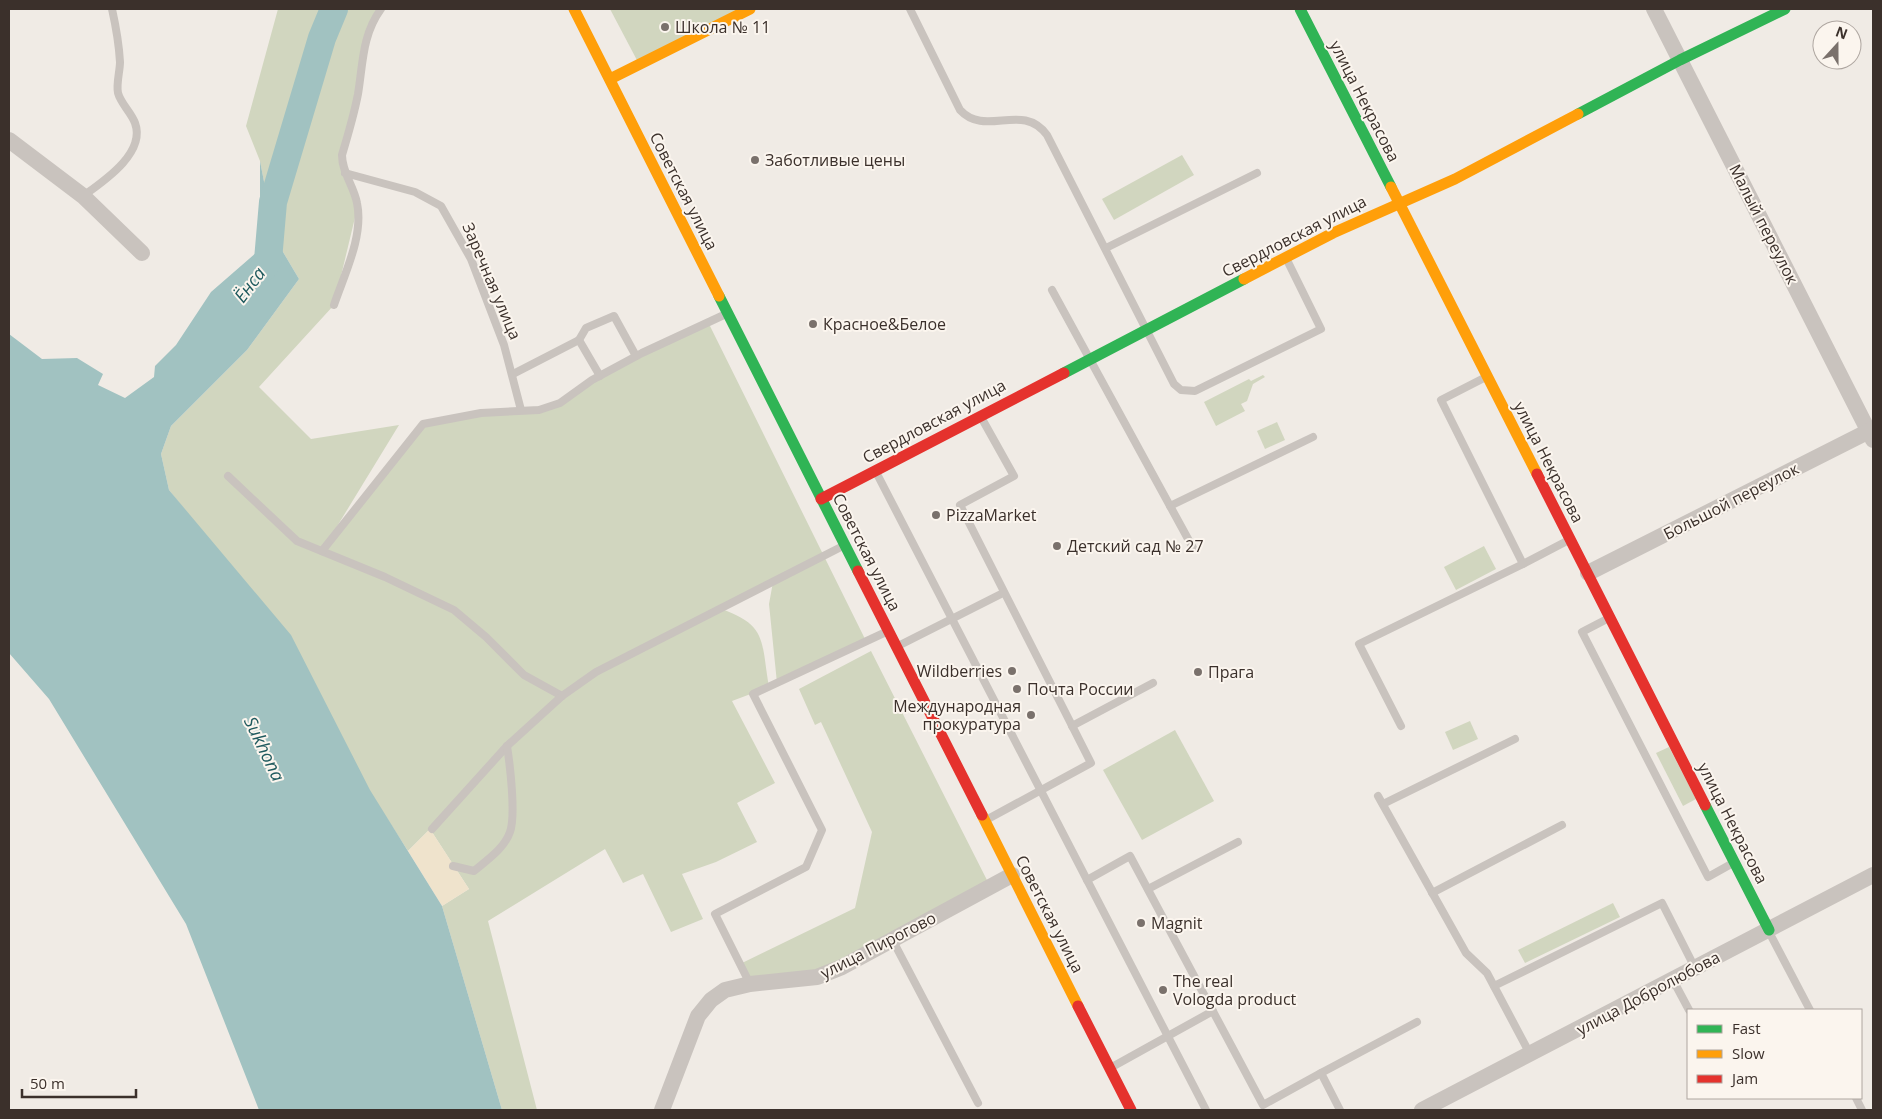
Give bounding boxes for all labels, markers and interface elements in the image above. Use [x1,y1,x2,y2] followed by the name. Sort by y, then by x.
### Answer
[675,16,770,38] place label: Школа № 11
[1812,20,1862,70] north arrow
[659,21,671,33] marker: Школа № 11
[1833,21,1851,43] text: N
[1325,37,1405,165] street label: улица Некрасова
[645,128,723,254] street label: Советская улица
[765,149,905,171] place label: Заботливые цены
[749,154,761,166] marker: Заботливые цены
[1724,160,1804,288] street label: Малый переулок
[1218,190,1370,282] street label: Свердловская улица
[457,219,527,343] street label: Заречная улица
[228,262,270,307] water label: Ёнса
[823,313,946,335] place label: Красное&Белое
[807,318,819,330] marker: Красное&Белое
[859,374,1009,468] street label: Свердловская улица
[1509,398,1589,526] street label: улица Некрасова
[1660,457,1803,545] street label: Большой переулок
[828,489,906,615] street label: Советская улица
[946,504,1037,526] place label: PizzaMarket
[930,509,942,521] marker: PizzaMarket
[1067,535,1204,557] place label: Детский сад № 27
[1051,540,1063,552] marker: Детский сад № 27
[917,660,1002,682] place label: Wildberries
[1208,661,1254,683] place label: Прага
[1006,665,1018,677] marker: Wildberries
[1192,666,1204,678] marker: Прага
[1027,678,1133,700] place label: Почта России
[1011,683,1023,695] marker: Почта России
[893,695,1021,735] place label: Международная прокуратура
[1025,709,1037,721] marker: Международная прокуратура
[239,712,291,785] water label: Sukhona
[1693,759,1773,887] street label: улица Некрасова
[1011,851,1089,977] street label: Советская улица
[816,906,940,984] street label: улица Пирогово
[1151,912,1203,934] place label: Magnit
[1135,917,1147,929] marker: Magnit
[1572,946,1724,1040] street label: улица Добролюбова
[1173,970,1297,1010] place label: The real Vologda product
[1157,984,1169,996] marker: The real Vologda product
[1687,1009,1862,1099] legend
[1732,1018,1761,1038] text: Fast
[1732,1043,1765,1063] text: Slow
[22,1066,136,1098] scale bar
[1730,1068,1758,1088] text: Jam
[30,1073,65,1093] text: 50 m

